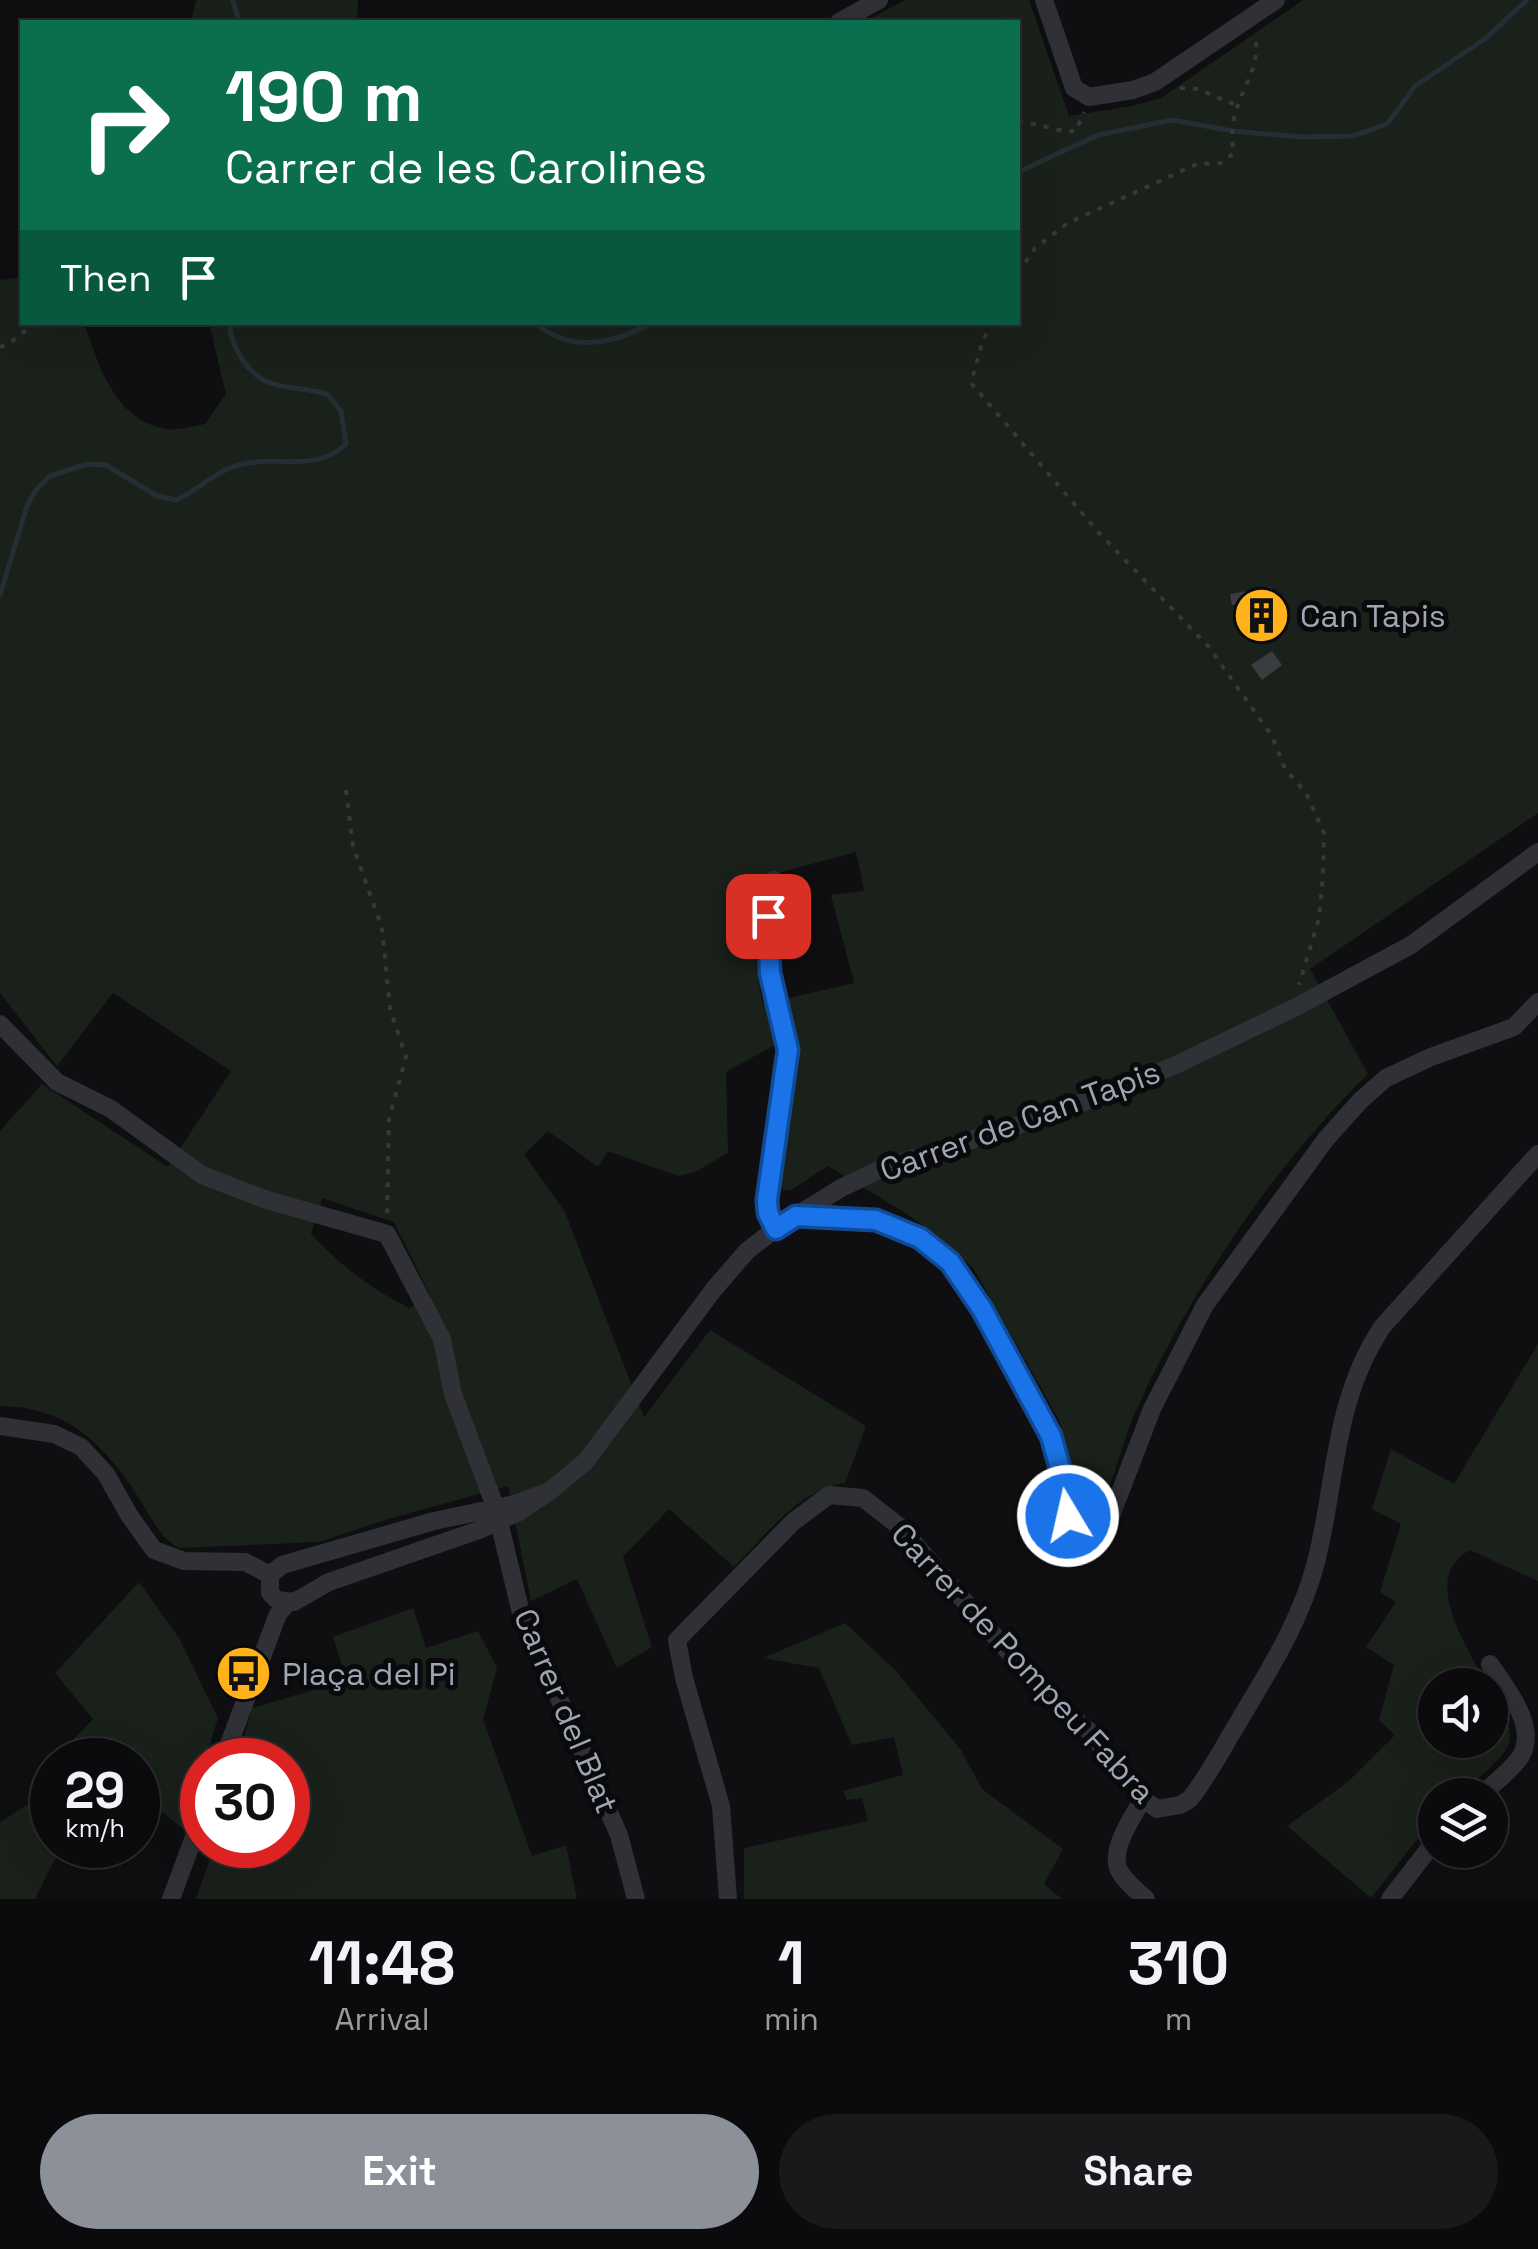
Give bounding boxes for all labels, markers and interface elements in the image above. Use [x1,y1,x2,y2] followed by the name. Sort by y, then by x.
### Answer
[225,52,423,141] text: 190 m
[60,60,190,190] icon: right
[225,139,707,196] text: Carrer de les Carolines
[171,250,226,305] icon: arrive
[60,254,151,302] text: Then
[1231,586,1291,646] building icon: Can Tapis
[1300,596,1446,636] place label: Can Tapis
[726,874,811,959] pin
[741,889,796,944] icon: arrive
[874,1052,1166,1190] street label: Carrer de Can Tapis
[1016,1464,1120,1568] position arrow
[883,1514,1163,1812] street label: Carrer de Pompeu Fabra
[505,1603,627,1819] street label: Carrer del Blat
[213,1644,273,1704] bus stop icon: Plaça del Pi
[282,1654,456,1694] place label: Plaça del Pi
[1418,1668,1508,1868] map controls
[1418,1668,1508,1758] button: sound
[180,1738,310,1868] speed limit sign: 30
[65,1759,125,1823] text: 29
[1418,1778,1508,1868] button: layers
[65,1812,125,1844] text: km/h
[309,1925,455,2002] text: 11:48
[778,1925,805,2002] text: 1
[1128,1925,1229,2002] text: 310
[334,1999,430,2039] text: Arrival
[764,1999,819,2039] text: min
[1165,1999,1192,2039] text: m
[40,2114,759,2229] button: Exit
[779,2114,1498,2229] button: Share

